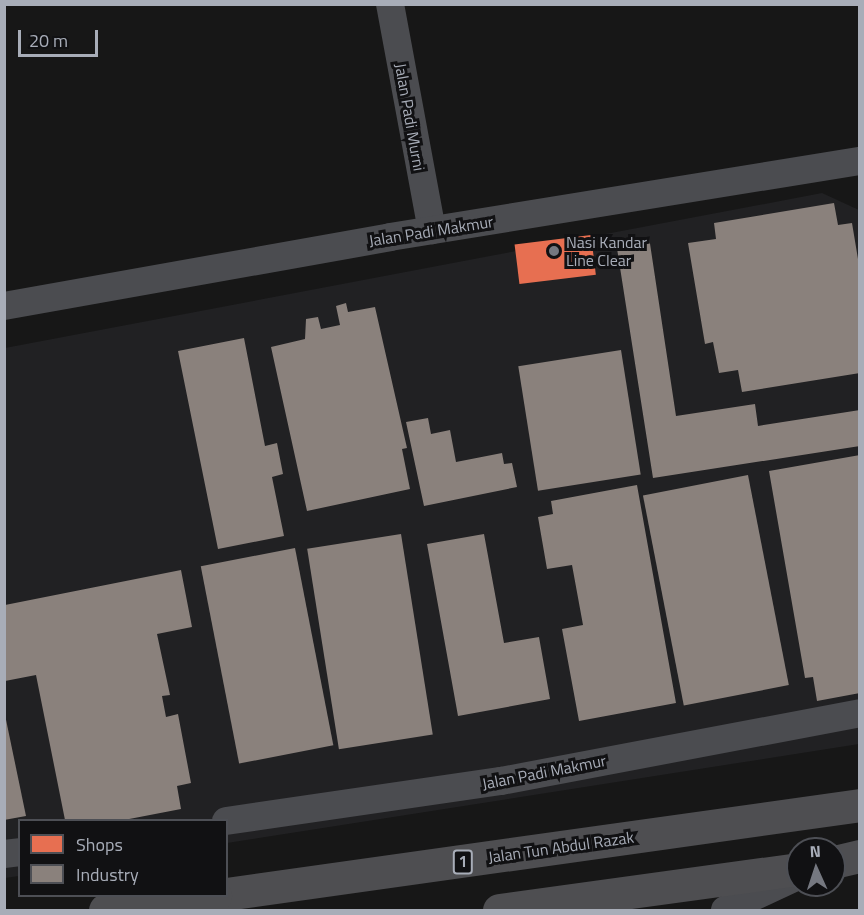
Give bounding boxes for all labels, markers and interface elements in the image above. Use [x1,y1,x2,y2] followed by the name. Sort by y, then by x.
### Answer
[21,18,100,56] scale bar
[29,27,68,54] text: 20 m
[391,62,429,172] street label: Jalan Padi Murni
[367,212,495,250] street label: Jalan Padi Makmur
[566,232,647,270] place label: Nasi Kandar Line Clear
[547,244,561,258] marker: Nasi Kandar Line Clear
[480,751,608,793] street label: Jalan Padi Makmur
[18,819,228,897] legend
[487,827,635,867] street label: Jalan Tun Abdul Razak
[76,831,123,858] text: Shops
[786,837,846,897] north arrow
[809,839,821,863] text: N
[452,850,474,874] road number: 1
[76,861,139,888] text: Industry

